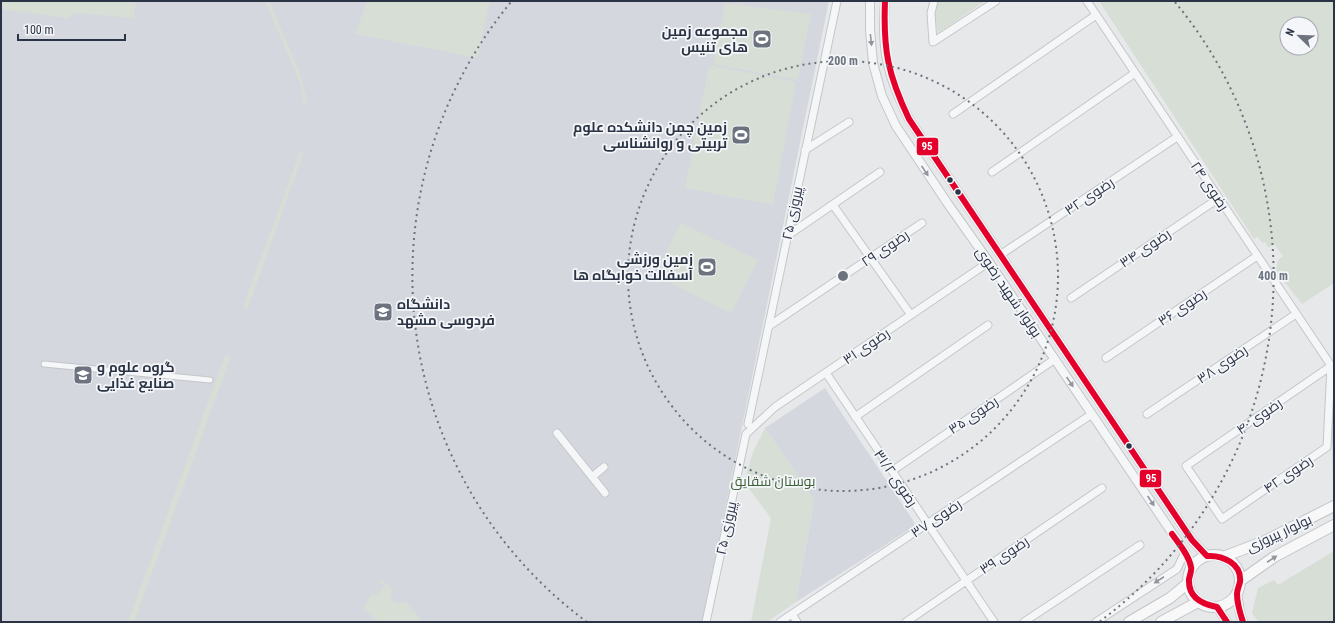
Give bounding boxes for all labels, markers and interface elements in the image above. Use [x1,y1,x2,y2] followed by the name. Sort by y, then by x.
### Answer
[18,16,125,42] scale bar
[1279,16,1319,56] north arrow
[24,23,54,37] text: 100 m
[662,23,748,56] place label: مجموعه زمین های تنیس
[1283,26,1298,38] text: N
[751,28,773,50] sports icon: مجموعه زمین های تنیس
[867,34,874,46] one-way arrow
[828,54,858,68] text: 200 m
[573,119,728,152] place label: زمین چمن دانشکده علوم تربیتی و روانشناسی
[730,124,752,146] sports icon: زمین چمن دانشکده علوم تربیتی و روانشناسی
[916,137,939,156] line badge: 95
[921,140,933,153] text: 95
[1188,158,1232,214] street label: رضوی ۲۴
[922,165,929,177] one-way arrow
[1061,174,1117,218] street label: رضوی ۳۲
[945,175,955,185] unlabelled marker
[779,185,807,242] street label: پیروزی ۲۵
[953,187,963,197] unlabelled marker
[1117,225,1173,271] street label: رضوی ۳۴
[858,226,912,270] street label: رضوی ۲۹
[973,244,1045,340] street label: بولوار شهید رضوی
[573,251,694,284] place label: زمین ورزشی آسفالت خوابگاه ها
[696,256,718,278] sports icon: زمین ورزشی آسفالت خوابگاه ها
[836,269,850,283] centre of rings
[1258,269,1288,283] text: 400 m
[1155,285,1209,329] street label: رضوی ۳۶
[397,296,495,329] place label: دانشگاه فردوسی مشهد
[372,301,394,323] school or university icon: دانشگاه فردوسی مشهد
[840,325,892,367] street label: رضوی ۳۱
[1194,341,1250,387] street label: رضوی ۳۸
[97,359,175,393] place label: گروه علوم و صنایع غذایی
[72,364,94,386] school or university icon: گروه علوم و صنایع غذایی
[1066,377,1074,387] one-way arrow
[945,393,1001,437] street label: رضوی ۳۵
[1233,395,1285,437] street label: رضوی ۴۰
[1124,441,1134,451] unlabelled marker
[871,446,921,510] street label: رضوی ۳۱/۲
[1260,452,1316,496] street label: رضوی ۴۲
[1139,469,1162,488] line badge: 95
[1145,472,1157,485] text: 95
[730,473,816,490] park label: بوستان شقایق
[908,495,964,541] street label: رضوی ۳۷
[1147,496,1154,507] one-way arrow
[713,500,741,557] street label: پیروزی ۲۵
[1244,511,1315,557] street label: بولوار پیروزی
[976,533,1032,577] street label: رضوی ۳۹
[1266,555,1278,562] one-way arrow
[1154,576,1164,584] one-way arrow

